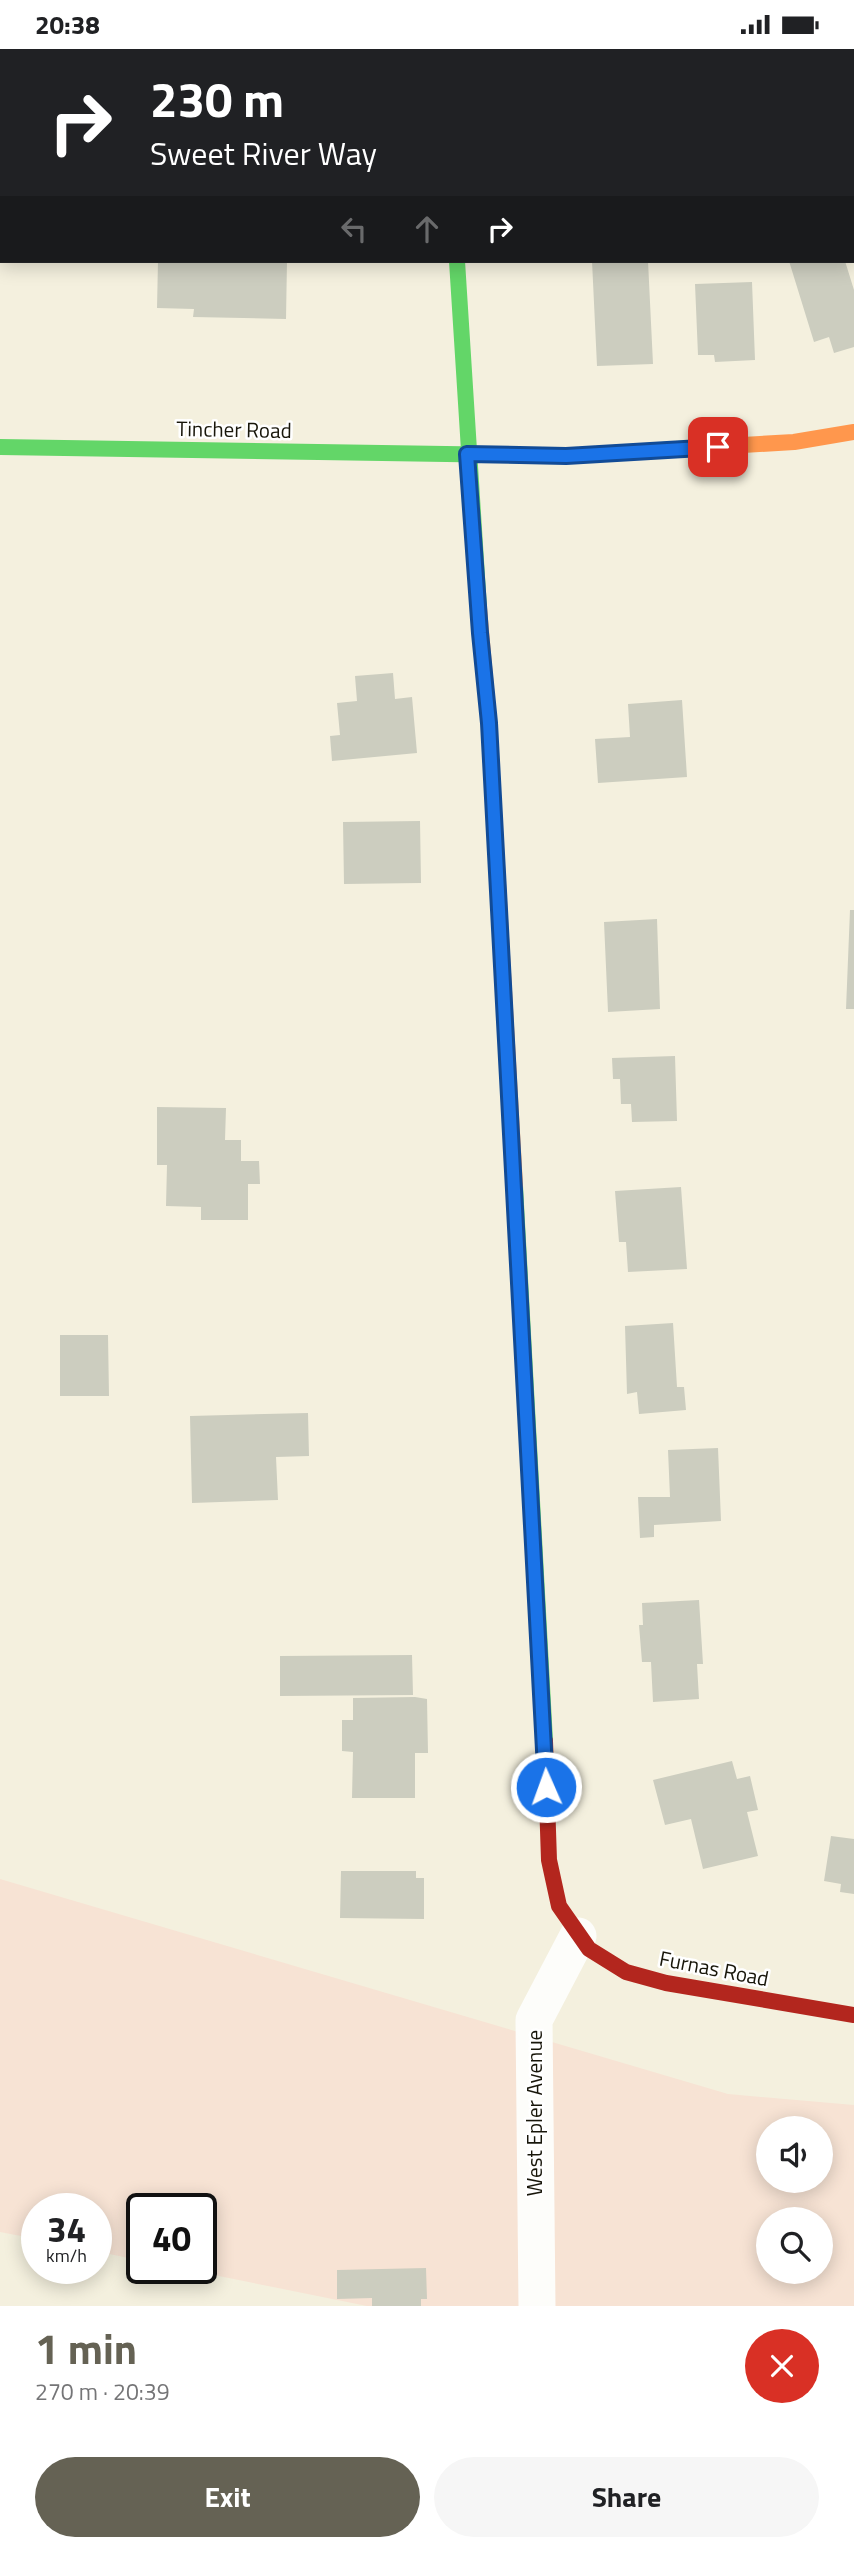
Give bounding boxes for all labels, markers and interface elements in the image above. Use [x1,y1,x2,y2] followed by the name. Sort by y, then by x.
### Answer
[35,5,100,44] text: 20:38
[150,61,284,136] text: 230 m
[35,77,126,168] icon: right
[150,129,377,177] text: Sweet River Way
[335,210,373,248] icon: left
[408,210,446,248] icon: ahead
[481,210,519,248] icon: right
[176,412,292,446] street label: Tincher Road
[688,417,748,477] pin
[699,428,737,466] icon: arrive
[509,1750,583,1824] position arrow
[657,1942,772,1994] street label: Furnas Road
[518,2030,550,2196] street label: West Epler Avenue
[756,2116,833,2284] map controls
[756,2116,833,2193] button: sound
[126,2193,217,2284] speed limit sign: 40
[47,2202,86,2256] text: 34
[756,2207,833,2284] button: search
[46,2242,87,2269] text: km/h
[35,2316,137,2380] text: 1 min
[745,2329,819,2403] button: close
[35,2374,170,2409] text: 270 m · 20:39
[35,2457,420,2537] button: Exit
[434,2457,819,2537] button: Share

